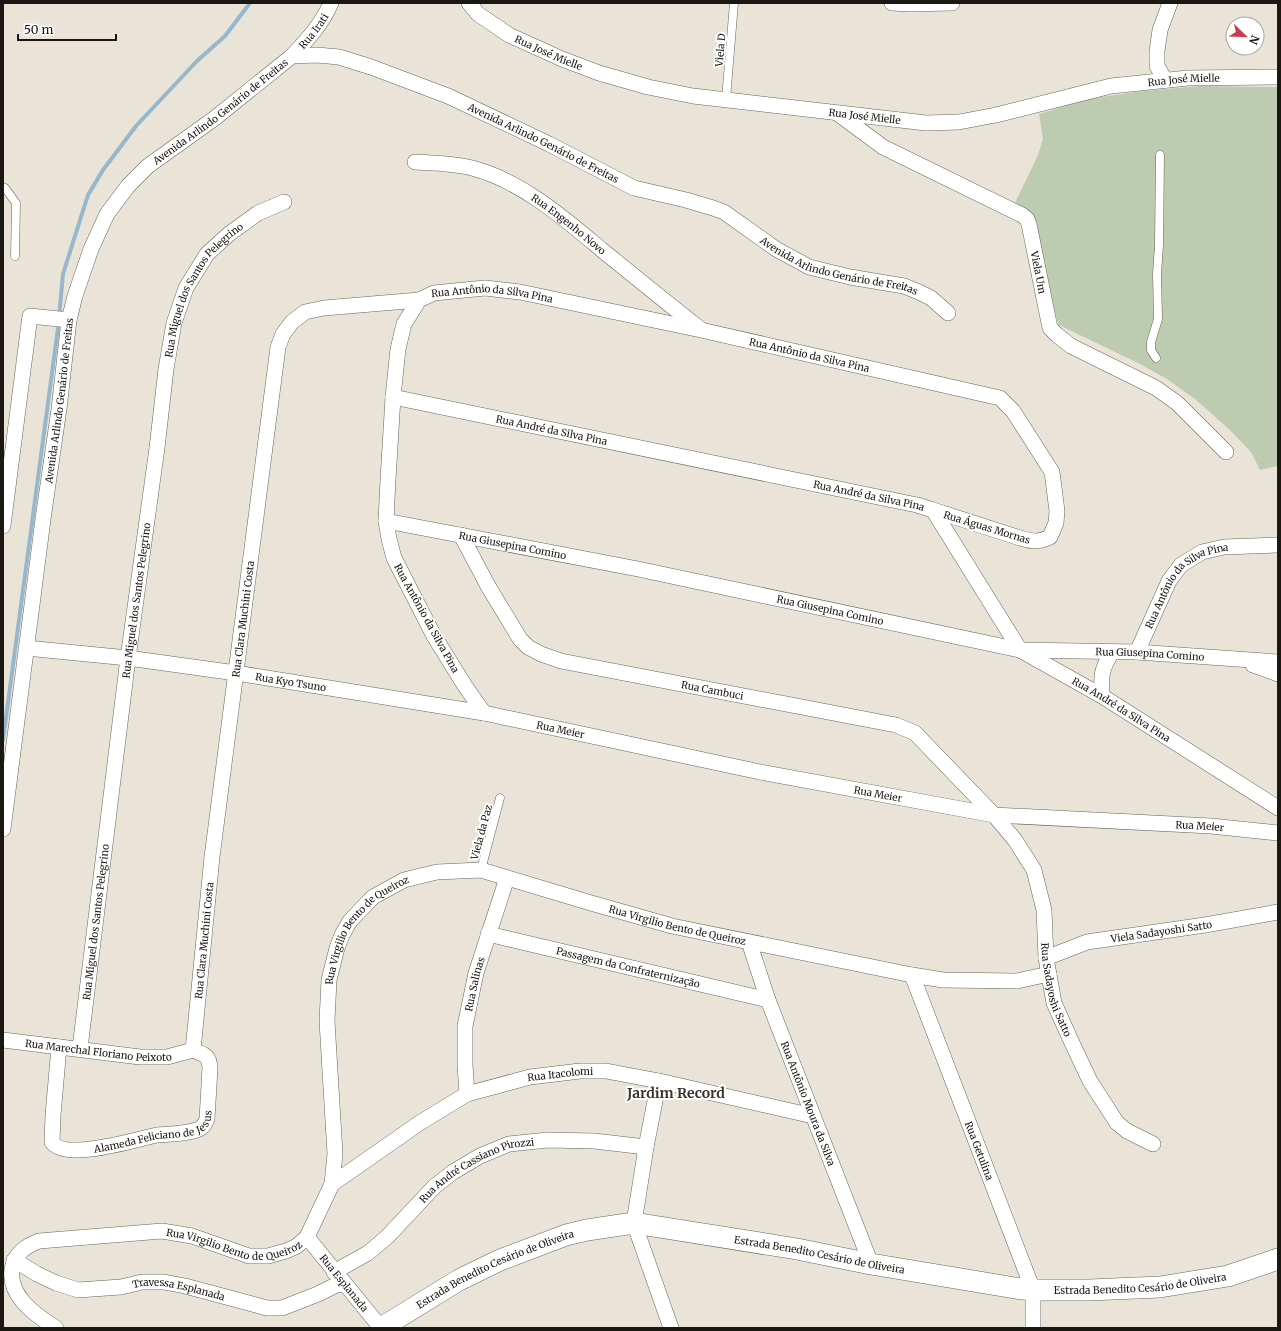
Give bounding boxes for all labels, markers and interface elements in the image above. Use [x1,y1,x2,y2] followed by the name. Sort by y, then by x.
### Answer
[296,11,331,52] street label: Rua Irati
[18,16,116,42] scale bar
[1225,16,1265,56] north arrow
[24,22,53,37] text: 50 m
[513,32,584,73] street label: Rua José Mielle
[712,32,728,68] street label: Viela D
[1246,33,1262,47] text: N
[150,56,291,168] street label: Avenida Arlindo Genário de Freitas
[1147,72,1220,89] street label: Rua José Mielle
[465,100,621,186] street label: Avenida Arlindo Genário de Freitas
[828,106,901,127] street label: Rua José Mielle
[529,191,608,258] street label: Rua Engenho Novo
[162,220,246,358] street label: Rua Miguel dos Santos Pelegrino
[757,233,920,298] street label: Avenida Arlindo Genário de Freitas
[1027,249,1049,295] street label: Viela Um
[431,282,555,306] street label: Rua Antônio da Silva Pina
[42,317,76,485] street label: Avenida Arlindo Genário de Freitas
[748,335,871,375] street label: Rua Antônio da Silva Pina
[495,412,609,448] street label: Rua André da Silva Pina
[812,478,927,514] street label: Rua André da Silva Pina
[942,507,1032,547] street label: Rua Águas Mornas
[120,522,154,679] street label: Rua Miguel dos Santos Pelegrino
[458,529,568,562] street label: Rua Giusepina Comino
[1142,541,1229,631] street label: Rua Antônio da Silva Pina
[229,559,257,678] street label: Rua Clara Muchini Costa
[391,561,462,676] street label: Rua Antônio da Silva Pina
[775,593,885,628] street label: Rua Giusepina Comino
[1095,645,1205,664] street label: Rua Giusepina Comino
[254,670,327,694] street label: Rua Kyo Tsuno
[1069,674,1173,745] street label: Rua André da Silva Pina
[680,678,745,703] street label: Rua Cambuci
[535,718,586,741] street label: Rua Meier
[853,783,904,805] street label: Rua Meier
[468,802,495,862] street label: Viela da Paz
[1175,818,1225,834] street label: Rua Meier
[80,843,112,1001] street label: Rua Miguel dos Santos Pelegrino
[323,873,411,985] street label: Rua Virgilio Bento de Queiroz
[192,881,217,1000] street label: Rua Clara Muchini Costa
[607,902,748,948] street label: Rua Virgilio Bento de Queiroz
[1109,918,1213,946] street label: Viela Sadayoshi Satto
[1038,942,1074,1039] street label: Rua Sadayoshi Satto
[555,944,701,991] street label: Passagem da Confraternização
[462,955,488,1013] street label: Rua Salinas
[24,1037,173,1064] street label: Rua Marechal Floriano Peixoto
[778,1039,838,1168] street label: Rua Antônio Moura da Silva
[526,1065,593,1084] street label: Rua Itacolomi
[626,1084,725,1102] district label: Jardim Record
[92,1110,214,1156] street label: Alameda Feliciano de Jesus
[962,1119,996,1183] street label: Rua Getulina
[417,1135,535,1206] street label: Rua André Cassiano Pirozzi
[165,1226,305,1263] street label: Rua Virgilio Bento de Queiroz
[414,1227,576,1312] street label: Estrada Benedito Cesário de Oliveira
[733,1233,906,1277] street label: Estrada Benedito Cesário de Oliveira
[317,1252,371,1315] street label: Rua Esplanada
[1054,1270,1228,1297] street label: Estrada Benedito Cesário de Oliveira
[131,1276,227,1304] street label: Travessa Esplanada

